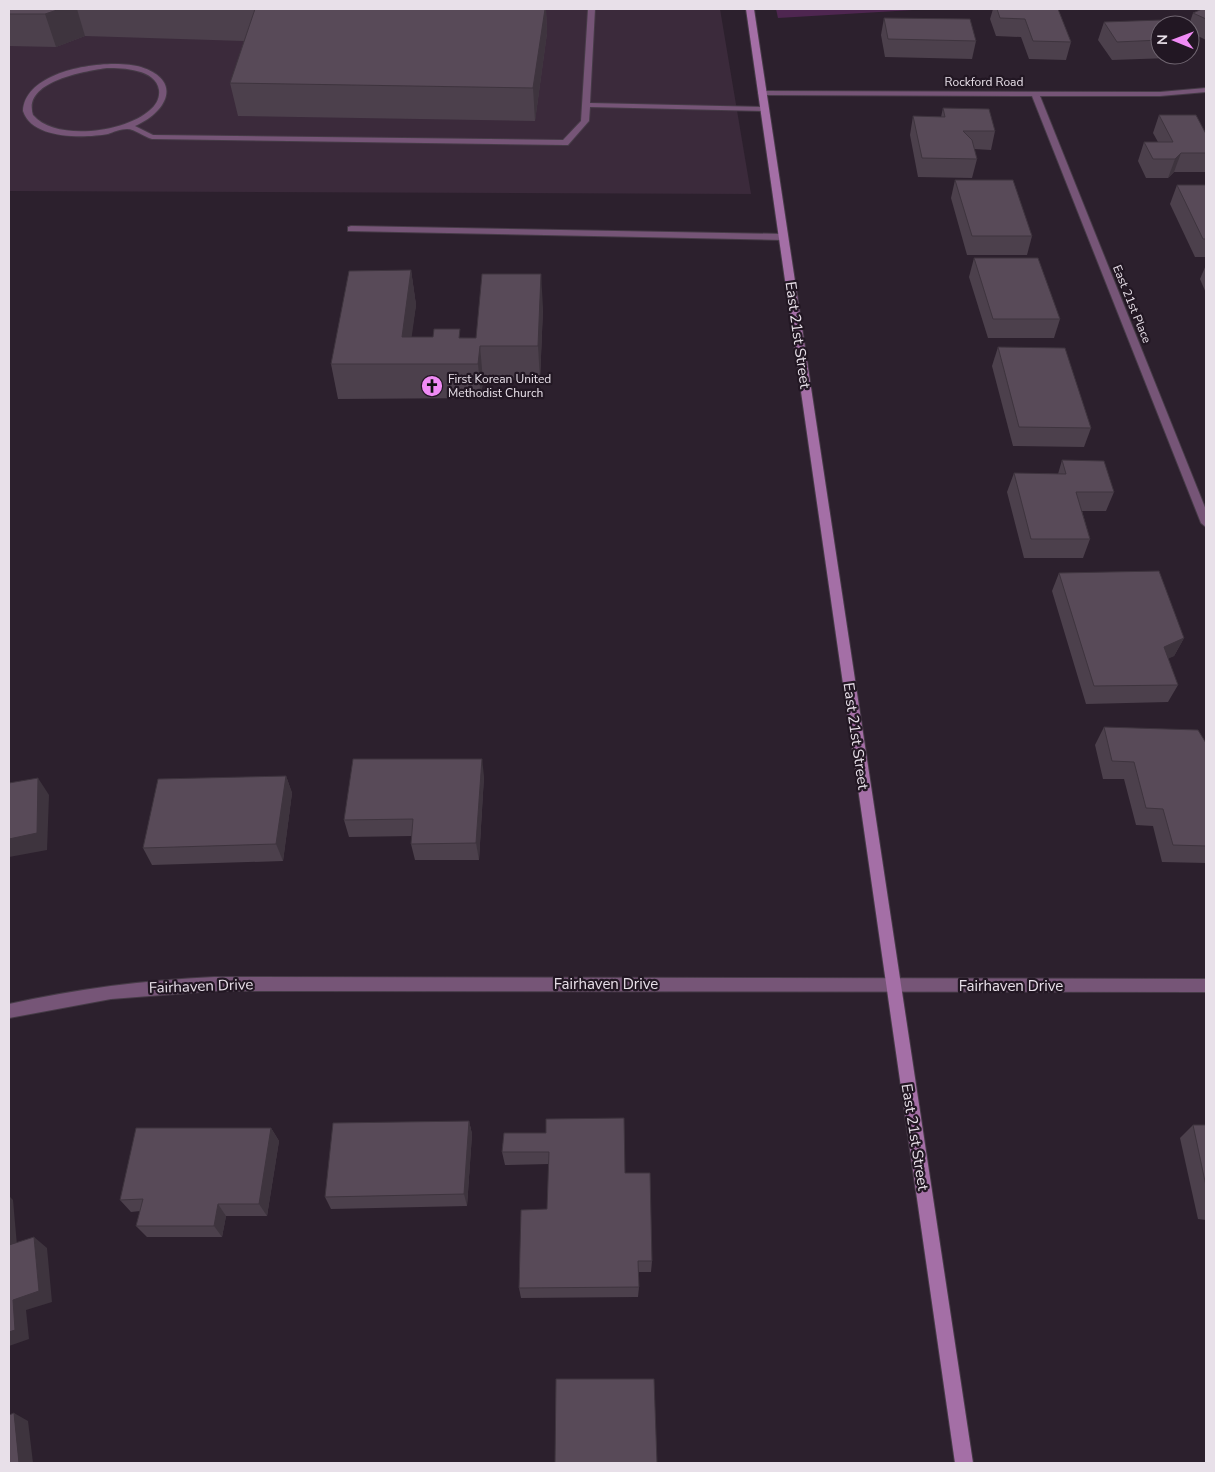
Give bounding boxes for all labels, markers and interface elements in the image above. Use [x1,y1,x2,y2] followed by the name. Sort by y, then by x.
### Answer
[1150,15,1200,65] north arrow
[1153,34,1172,45] text: N
[945,74,1023,90] street label: Rockford Road
[1109,263,1155,345] street label: East 21st Place
[781,280,816,391] street label: East 21st Street
[448,371,551,401] place label: First Korean United Methodist Church
[420,374,444,398] church icon: First Korean United Methodist Church
[839,681,874,792] street label: East 21st Street
[148,974,254,998] street label: Fairhaven Drive
[554,974,658,994] street label: Fairhaven Drive
[959,976,1063,996] street label: Fairhaven Drive
[897,1082,933,1193] street label: East 21st Street

